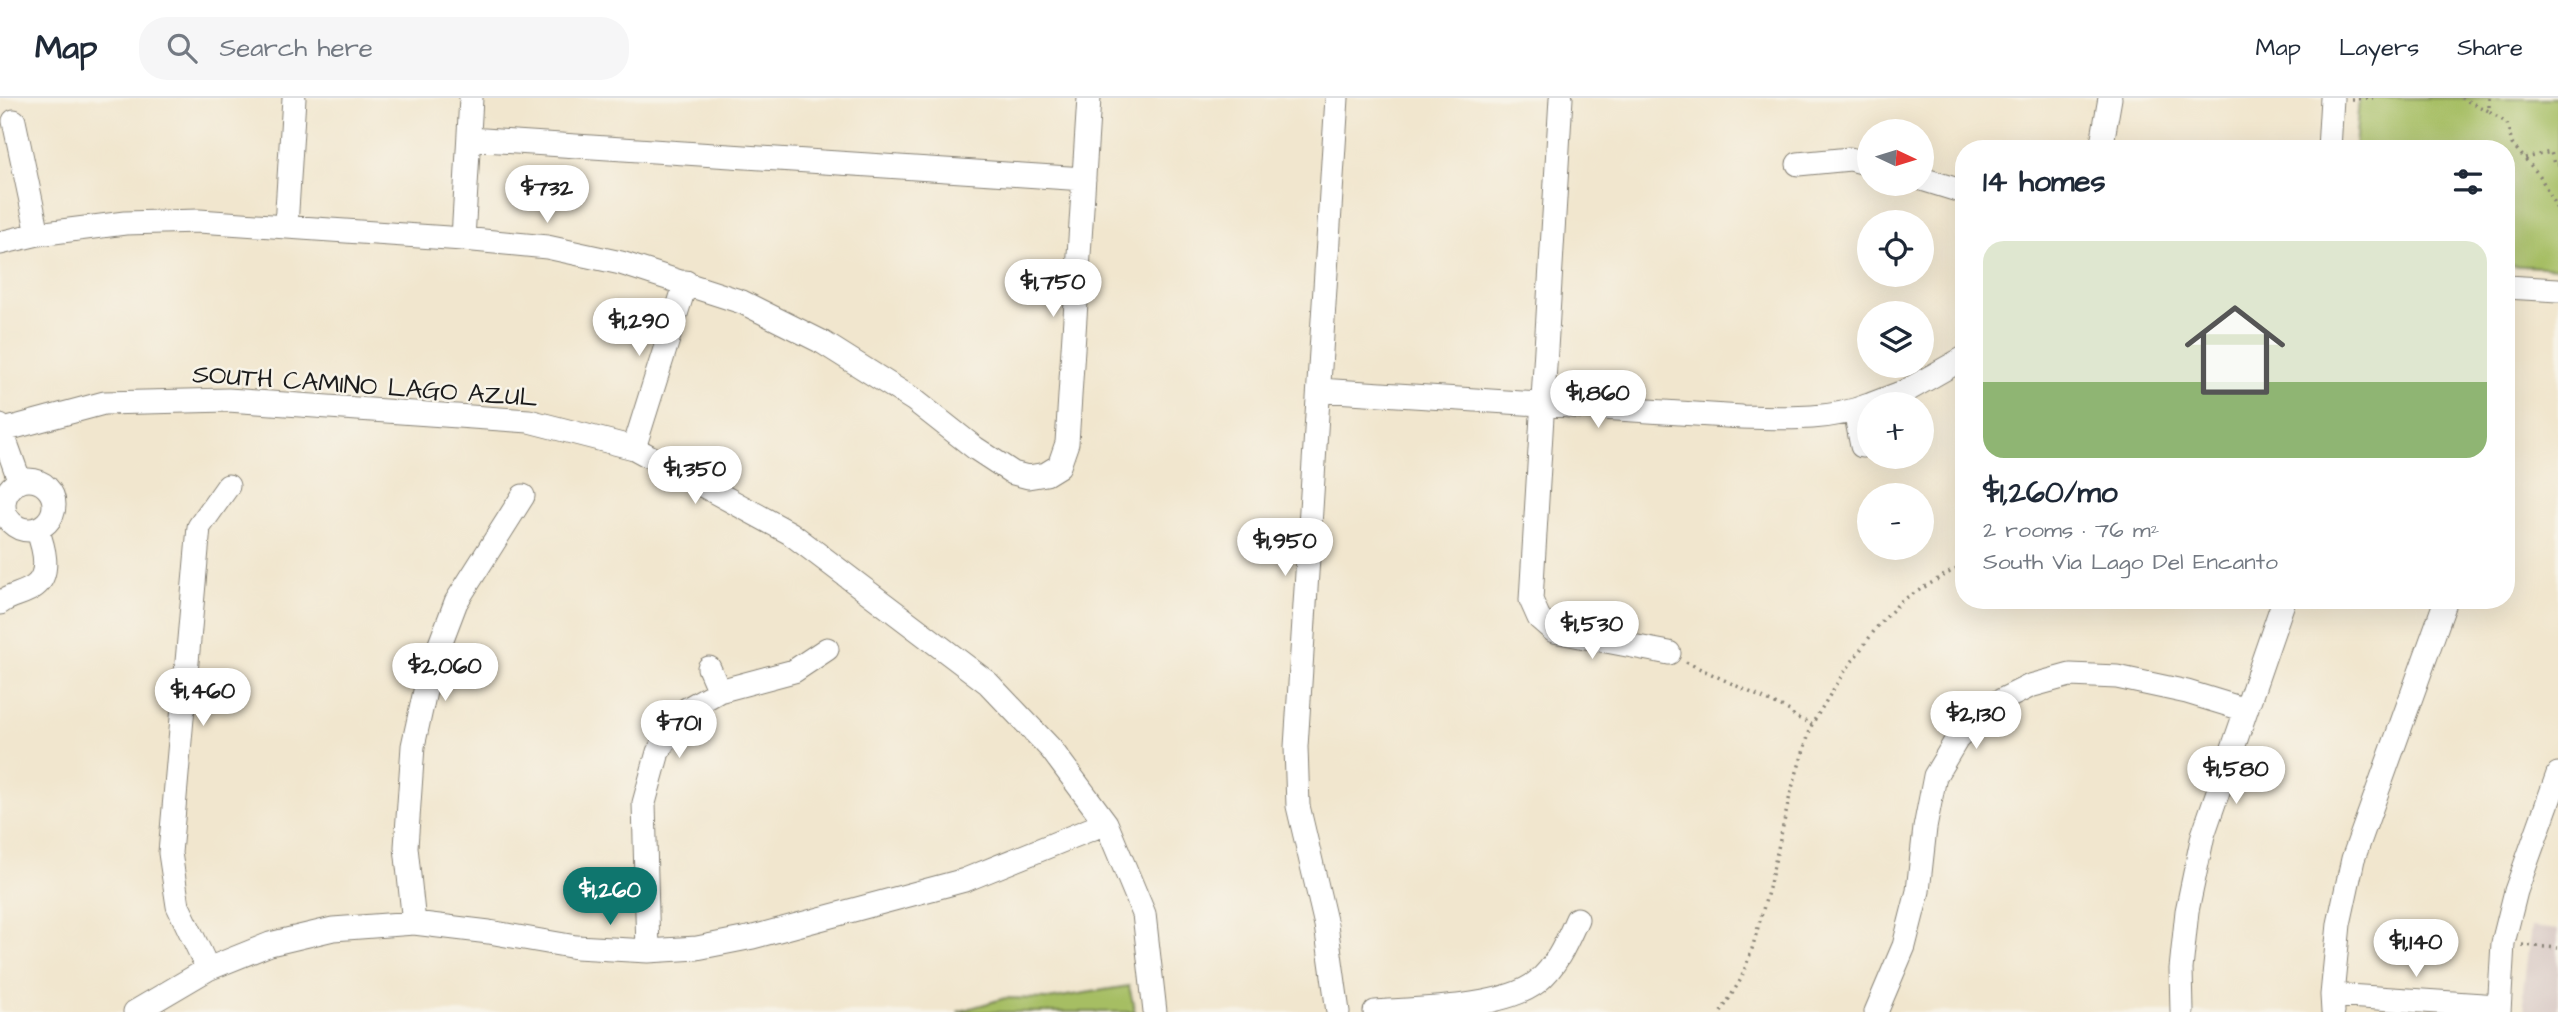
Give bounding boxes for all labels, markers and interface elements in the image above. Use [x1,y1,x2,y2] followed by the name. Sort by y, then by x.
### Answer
[139,17,629,80] search box
[35,25,97,71] text: Map
[163,29,201,67] icon: search
[219,30,373,66] text: Search here
[2256,31,2301,65] text: Map
[2339,31,2419,65] text: Layers
[2457,31,2523,65] text: Share
[1857,119,1934,196] north arrow
[1857,119,1934,560] map controls
[1983,161,2106,203] text: 14 homes
[2449,163,2487,201] icon: filters
[506,166,588,225] pin: $732
[521,172,573,204] text: $732
[1857,210,1934,287] button: locate
[996,260,1110,319] pin: $1,750
[1021,266,1085,298] text: $1,750
[2172,287,2298,413] icon: home
[582,299,696,358] pin: $1,290
[1857,301,1934,378] button: layers
[609,305,669,337] text: $1,290
[191,356,539,416] street label: SOUTH CAMINO LAGO AZUL
[1541,370,1655,430] pin: $1,860
[1566,377,1630,409] text: $1,860
[1857,392,1934,469] button: +
[638,446,752,506] pin: $1,350
[664,453,726,485] text: $1,350
[1983,472,2118,514] text: $1,260/mo
[1857,483,1934,560] button: −
[1983,514,2159,546] text: 2 rooms · 76 m²
[1228,518,1342,578] pin: $1,950
[1253,525,1317,557] text: $1,950
[1983,546,2278,578] text: South Via Lago Del Encanto
[1535,602,1649,661] pin: $1,530
[1561,608,1623,640] text: $1,530
[388,644,502,703] pin: $2,060
[408,650,482,682] text: $2,060
[146,668,260,728] pin: $1,460
[171,675,235,707] text: $1,460
[1919,692,2033,751] pin: $2,130
[1946,698,2006,730] text: $2,130
[638,700,720,760] pin: $701
[657,707,701,739] text: $701
[2179,746,2293,806] pin: $1,580
[2203,753,2269,785] text: $1,580
[553,868,667,927] pin: $1,260
[579,874,641,906] text: $1,260
[2359,920,2473,979] pin: $1,140
[2390,926,2442,958] text: $1,140

